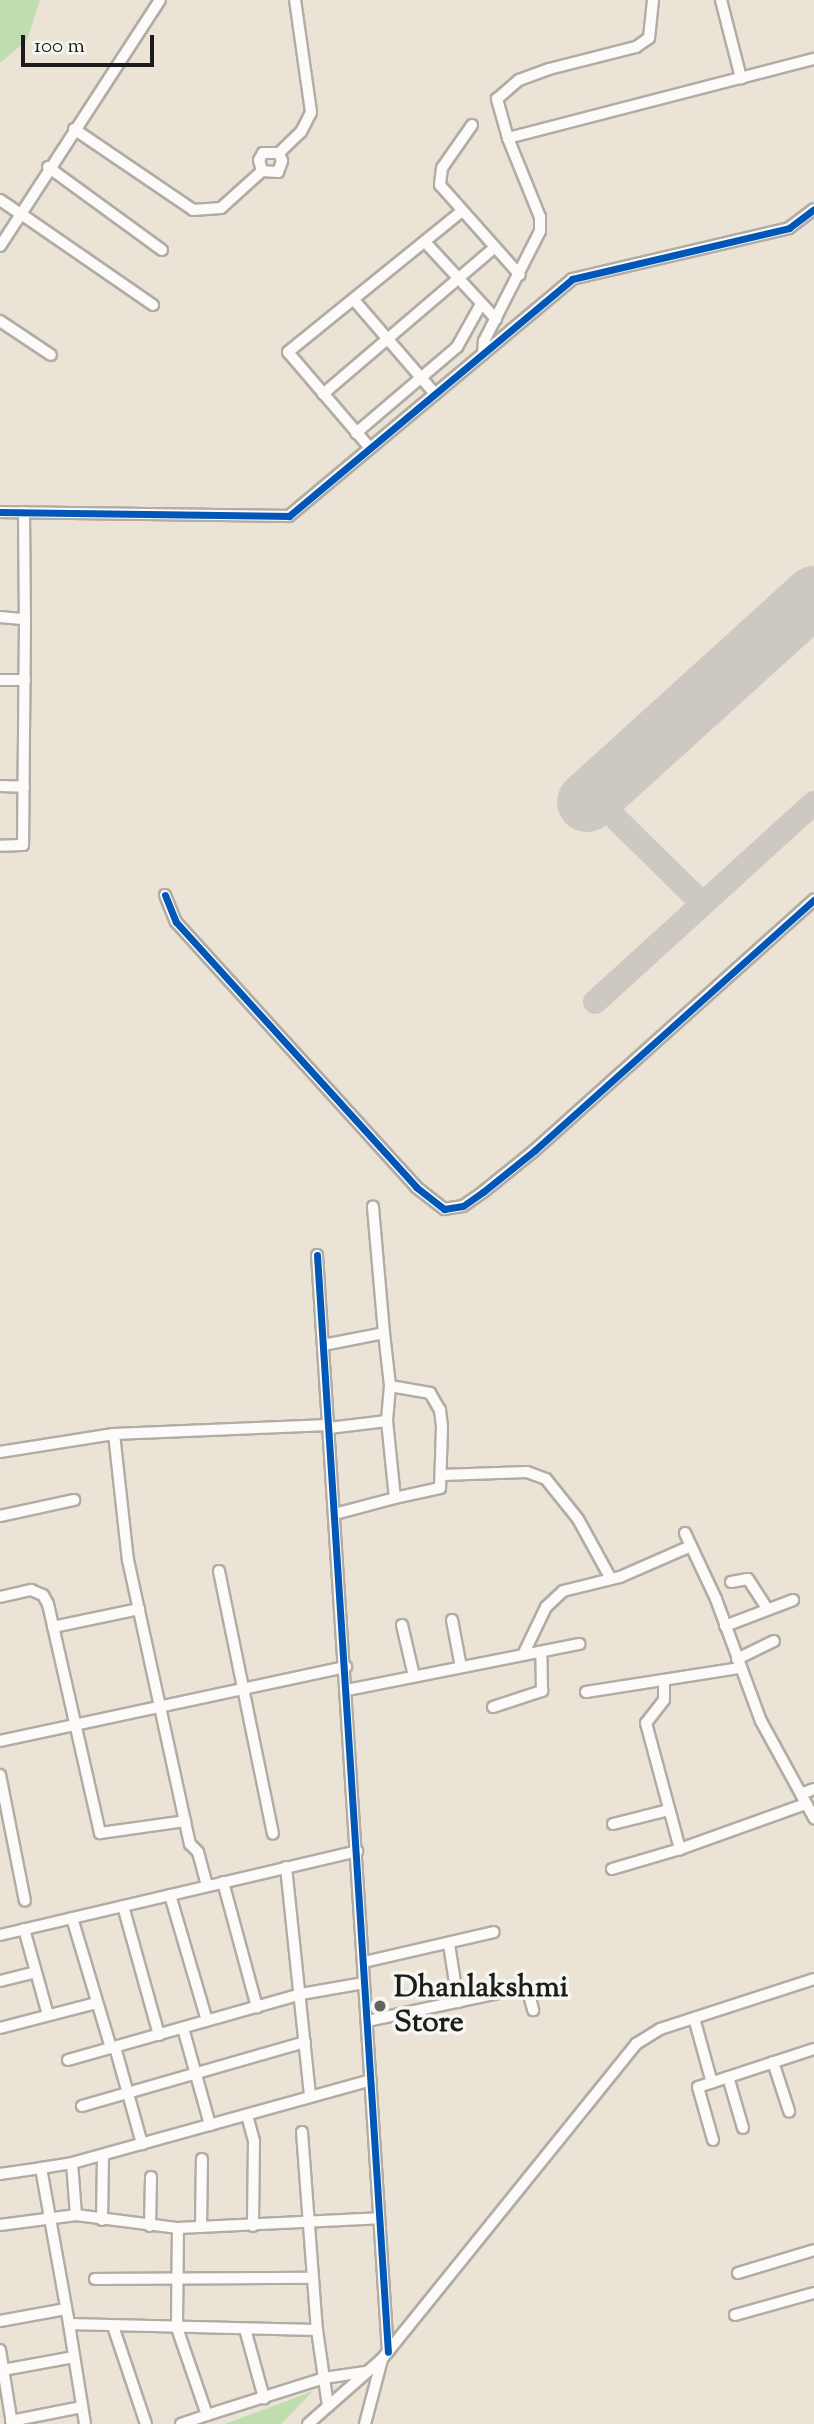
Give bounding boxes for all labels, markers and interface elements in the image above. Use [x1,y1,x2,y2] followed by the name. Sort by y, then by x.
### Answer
[24,21,158,65] scale bar
[34,32,85,62] text: 100 m
[394,1971,568,2042] place label: Dhanlakshmi Store
[372,1998,388,2014] marker: Dhanlakshmi Store

